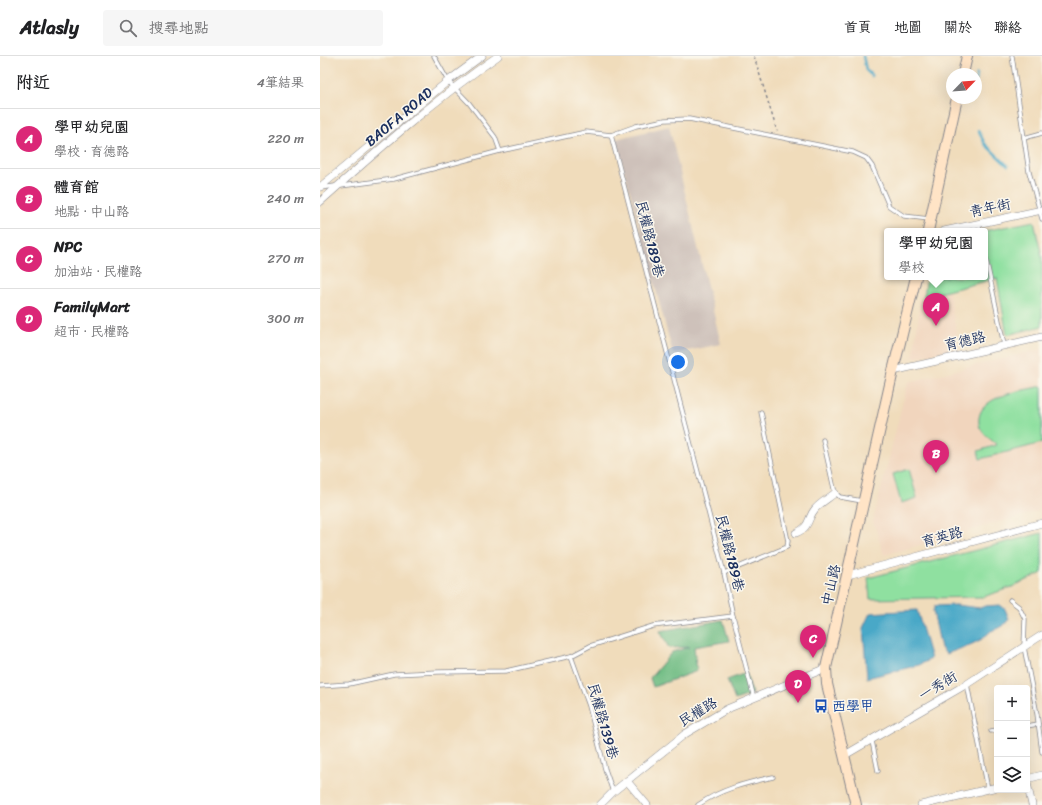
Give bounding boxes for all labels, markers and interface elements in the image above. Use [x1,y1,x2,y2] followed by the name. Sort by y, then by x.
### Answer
[103,10,383,46] search box
[20,11,79,44] text: Atlasly
[149,15,209,41] text: 搜尋地點
[844,15,872,40] text: 首頁
[894,15,922,40] text: 地圖
[944,15,972,40] text: 關於
[994,15,1022,40] text: 聯絡
[117,17,139,39] icon: search
[16,67,50,97] text: 附近
[946,68,982,104] north arrow
[257,71,304,94] text: 4筆結果
[359,81,439,153] street label: BAOFA ROAD
[54,114,129,140] text: 學甲幼兒園
[25,127,33,150] text: A
[267,127,304,150] text: 220 m
[54,140,129,163] text: 學校 · 育德路
[54,174,99,200] text: 體育館
[25,187,33,210] text: B
[267,187,304,210] text: 240 m
[967,191,1013,225] street label: 青年街
[628,198,672,281] street label: 民權路189巷
[54,200,129,223] text: 地點 · 中山路
[884,228,988,280] popup
[898,230,974,256] text: 學甲幼兒園
[54,234,82,260] text: NPC
[25,247,33,270] text: C
[267,247,304,270] text: 270 m
[898,256,925,279] text: 學校
[54,260,142,283] text: 加油站 · 民權路
[923,293,949,326] pin: A
[54,294,130,320] text: FamilyMart
[25,307,33,330] text: D
[267,307,304,330] text: 300 m
[54,320,129,343] text: 超市 · 民權路
[942,324,988,358] street label: 育德路
[668,352,688,372] your location
[923,440,949,473] pin: B
[708,512,752,595] street label: 民權路189巷
[918,519,966,555] street label: 育英路
[814,562,848,608] street label: 中山路
[800,625,826,658] pin: C
[914,664,962,708] street label: 一秀街
[785,670,811,703] pin: D
[580,680,626,763] street label: 民權路139巷
[994,685,1030,793] map controls
[994,685,1030,721] button: +
[674,690,722,734] street label: 民權路
[832,694,874,719] place label: 西學甲
[813,698,829,714] bus stop icon: 西學甲
[994,721,1030,757] button: −
[994,757,1030,793] button: layers

